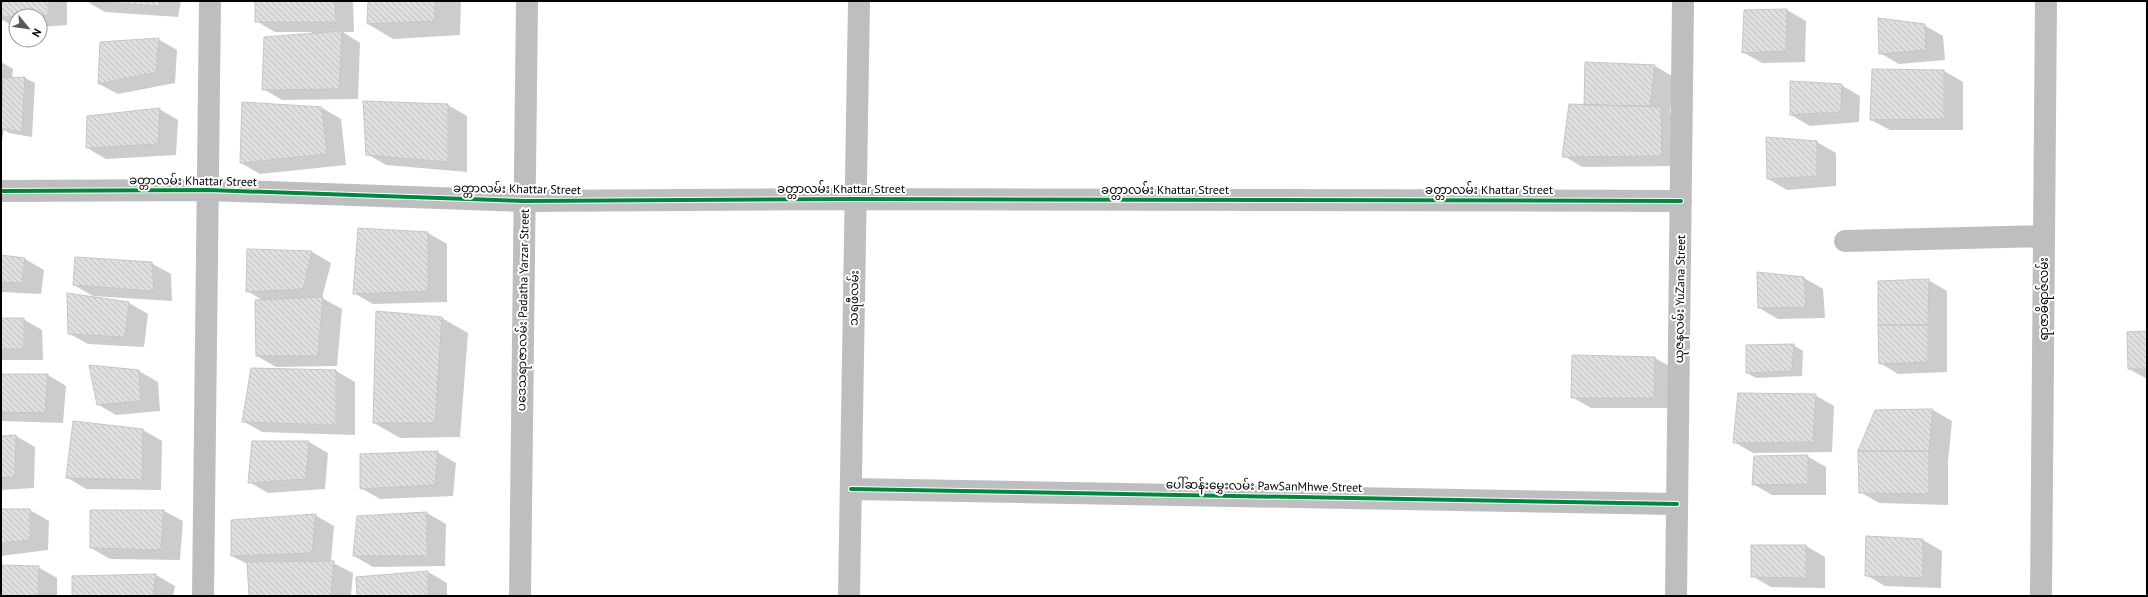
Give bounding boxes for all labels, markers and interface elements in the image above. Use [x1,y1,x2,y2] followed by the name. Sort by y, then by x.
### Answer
[8,8,48,48] north arrow
[29,26,45,39] text: N
[129,171,257,192] street label: ခတ္တာလမ်း Khattar Street
[453,179,581,200] street label: ခတ္တာလမ်း Khattar Street
[777,180,905,199] street label: ခတ္တာလမ်း Khattar Street
[1101,181,1229,200] street label: ခတ္တာလမ်း Khattar Street
[1425,181,1553,200] street label: ခတ္တာလမ်း Khattar Street
[512,209,535,411] street label: ပဒေသရာဇာလမ်း Padatha Yarzar Street
[1670,235,1691,363] street label: ယုဇနလမ်း YuZana Street
[2035,257,2054,341] street label: ရာဇာဓိရာဇ်လမ်း
[845,270,864,326] street label: သရဖီလမ်း
[1166,475,1362,498] street label: ပေါ်ဆန်းမွှေးလမ်း PawSanMhwe Street

